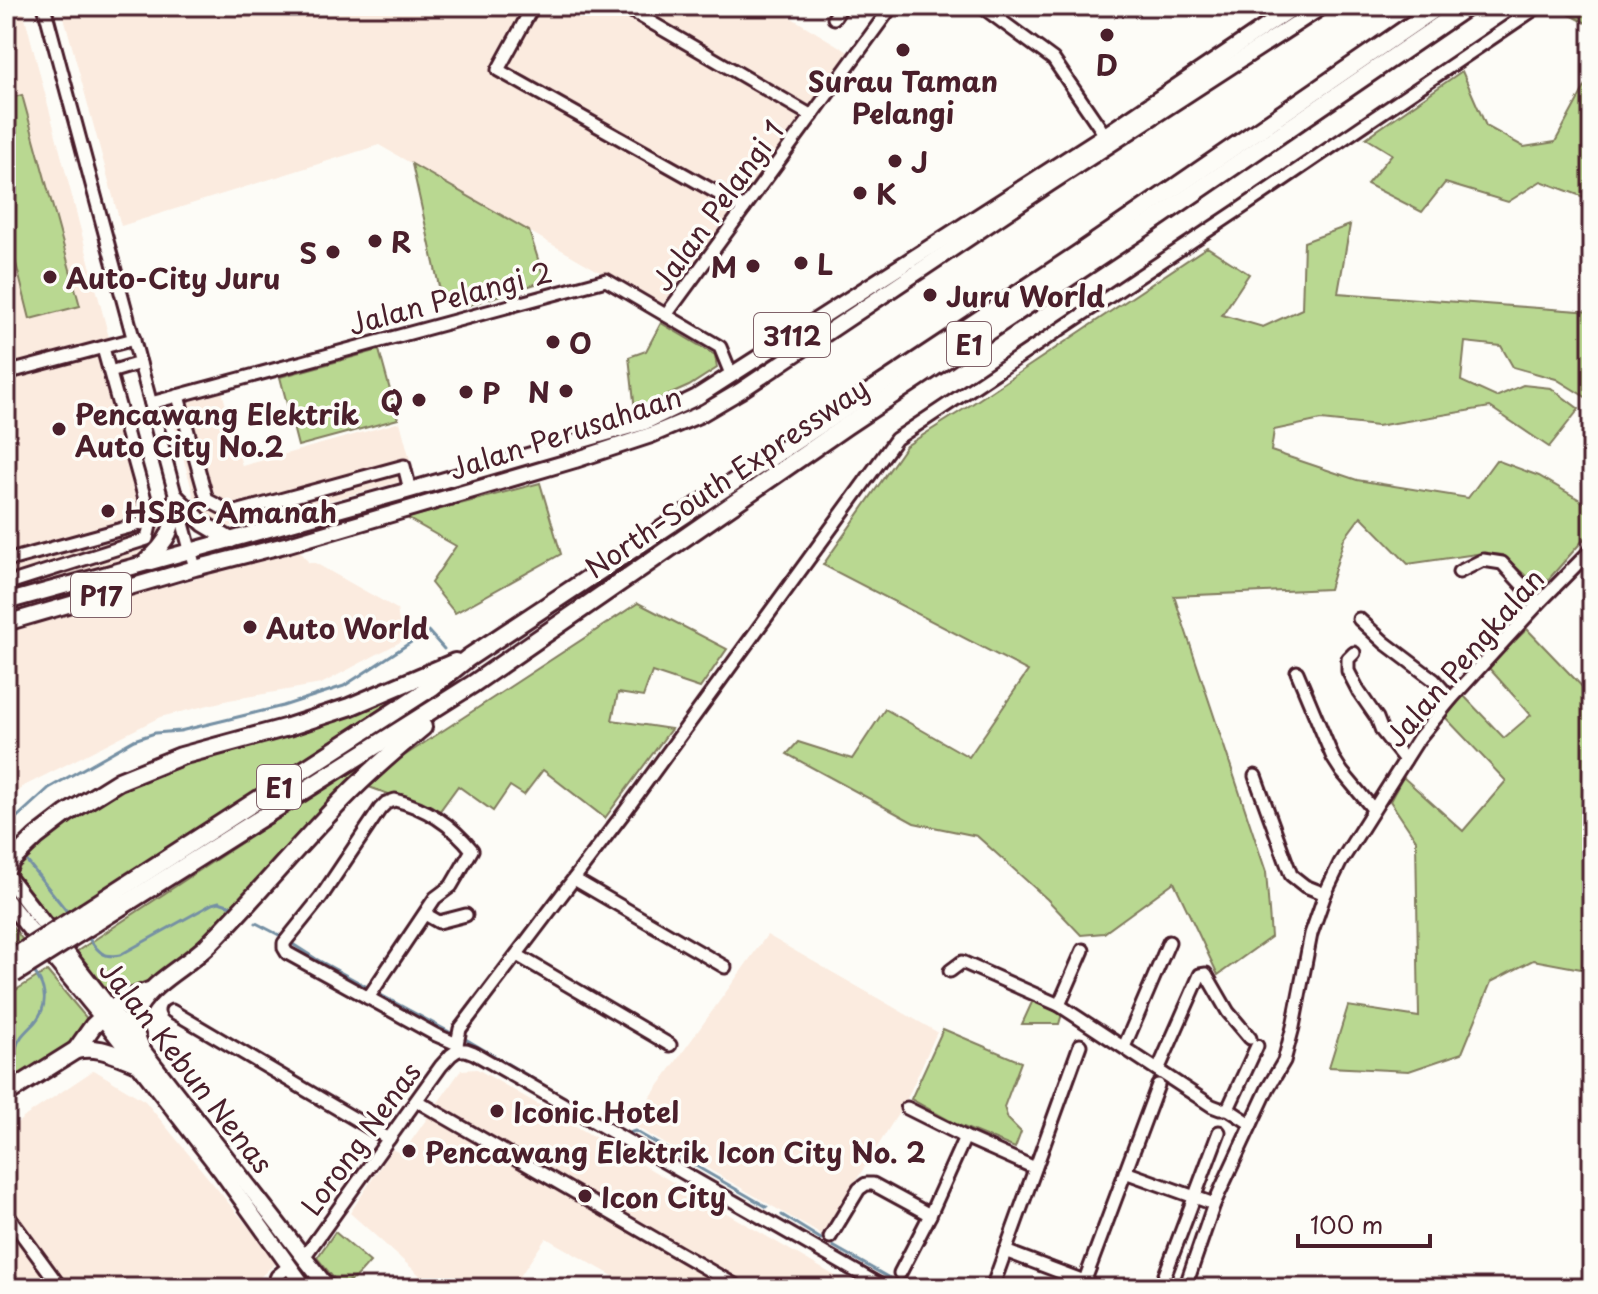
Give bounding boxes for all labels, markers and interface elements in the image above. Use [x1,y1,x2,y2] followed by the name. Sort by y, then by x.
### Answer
[1098,26,1116,44] marker: D
[894,41,912,59] marker: Surau Taman Pelangi
[1096,43,1118,86] place label: D
[808,59,998,134] place label: Surau Taman Pelangi
[640,111,794,299] street label: Jalan Pelangi 1
[911,140,928,183] place label: J
[886,152,904,170] marker: J
[876,172,897,215] place label: K
[851,184,869,202] marker: K
[391,220,412,263] place label: R
[299,231,317,274] place label: S
[366,232,384,250] marker: R
[817,242,833,285] place label: L
[324,243,342,261] marker: S
[711,245,737,288] place label: M
[343,249,557,345] street label: Jalan Pelangi 2
[792,254,810,272] marker: L
[66,256,281,299] place label: Auto-City Juru
[744,257,762,275] marker: M
[41,268,59,286] marker: Auto-City Juru
[946,274,1105,317] place label: Juru World
[921,286,939,304] marker: Juru World
[754,313,830,357] road number: 3112
[569,321,592,364] place label: O
[947,322,991,366] road number: E1
[544,333,562,351] marker: O
[576,366,876,588] street label: North–South Expressway
[528,370,550,413] place label: N
[482,371,500,414] place label: P
[443,374,687,490] street label: Jalan Perusahaan
[380,379,403,422] place label: Q
[557,382,575,400] marker: N
[457,383,475,401] marker: P
[410,391,428,409] marker: Q
[75,392,360,467] place label: Pencawang Elektrik Auto City No.2
[50,420,68,438] marker: Pencawang Elektrik Auto City No.2
[124,490,337,533] place label: HSBC Amanah
[99,502,117,520] marker: HSBC Amanah
[1374,558,1554,756] street label: Jalan Pengkalan
[71,573,131,617] road number: P17
[266,606,429,649] place label: Auto World
[241,618,259,636] marker: Auto World
[257,765,301,809] road number: E1
[90,950,284,1182] street label: Jalan Kebun Nenas
[289,1052,431,1224] street label: Lorong Nenas
[513,1090,679,1133] place label: Iconic Hotel
[488,1102,506,1120] marker: Iconic Hotel
[425,1130,926,1173] place label: Pencawang Elektrik Icon City No. 2
[400,1142,418,1160] marker: Pencawang Elektrik Icon City No. 2
[601,1175,726,1218] place label: Icon City
[576,1187,594,1205] marker: Icon City
[1298,1198,1430,1248] scale bar
[1310,1206,1383,1242] text: 100 m

